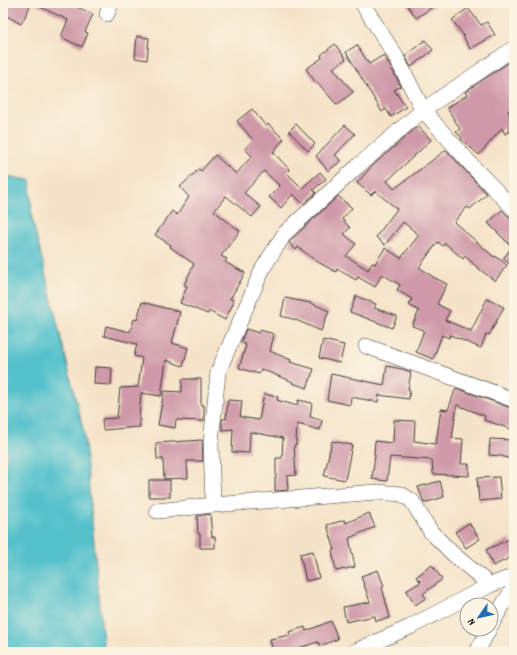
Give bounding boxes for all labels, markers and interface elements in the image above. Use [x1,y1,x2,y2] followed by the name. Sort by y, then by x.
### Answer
[459,597,499,637] north arrow
[464,614,481,628] text: N

